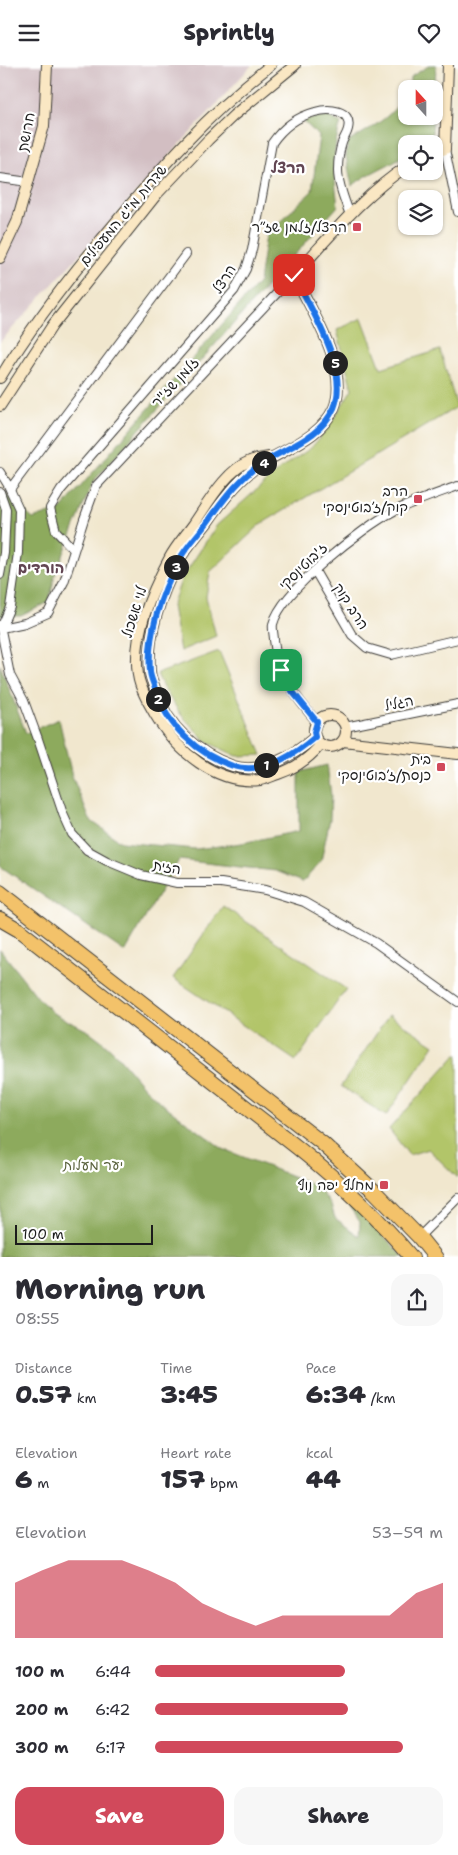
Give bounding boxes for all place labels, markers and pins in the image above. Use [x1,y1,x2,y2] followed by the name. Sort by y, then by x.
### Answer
[252,218,347,236] place label: הרצל/זלמן שז״ר
[351,221,363,233] marker: הרצל/זלמן שז״ר
[273,254,315,296] pin
[322,351,348,375] pin: 5
[252,451,276,475] pin: 4
[323,482,408,516] place label: הרב קוק/ז׳בוטינסקי
[412,493,424,505] marker: הרב קוק/ז׳בוטינסקי
[164,555,188,579] pin: 3
[260,649,302,691] pin
[146,687,170,711] pin: 2
[338,750,431,784] place label: בית כנסת/ז׳בוטינסקי
[254,753,278,777] pin: 1
[435,761,447,773] marker: בית כנסת/ז׳בוטינסקי
[297,1176,374,1194] place label: מחלף יפה נוף
[378,1179,390,1191] marker: מחלף יפה נוף

